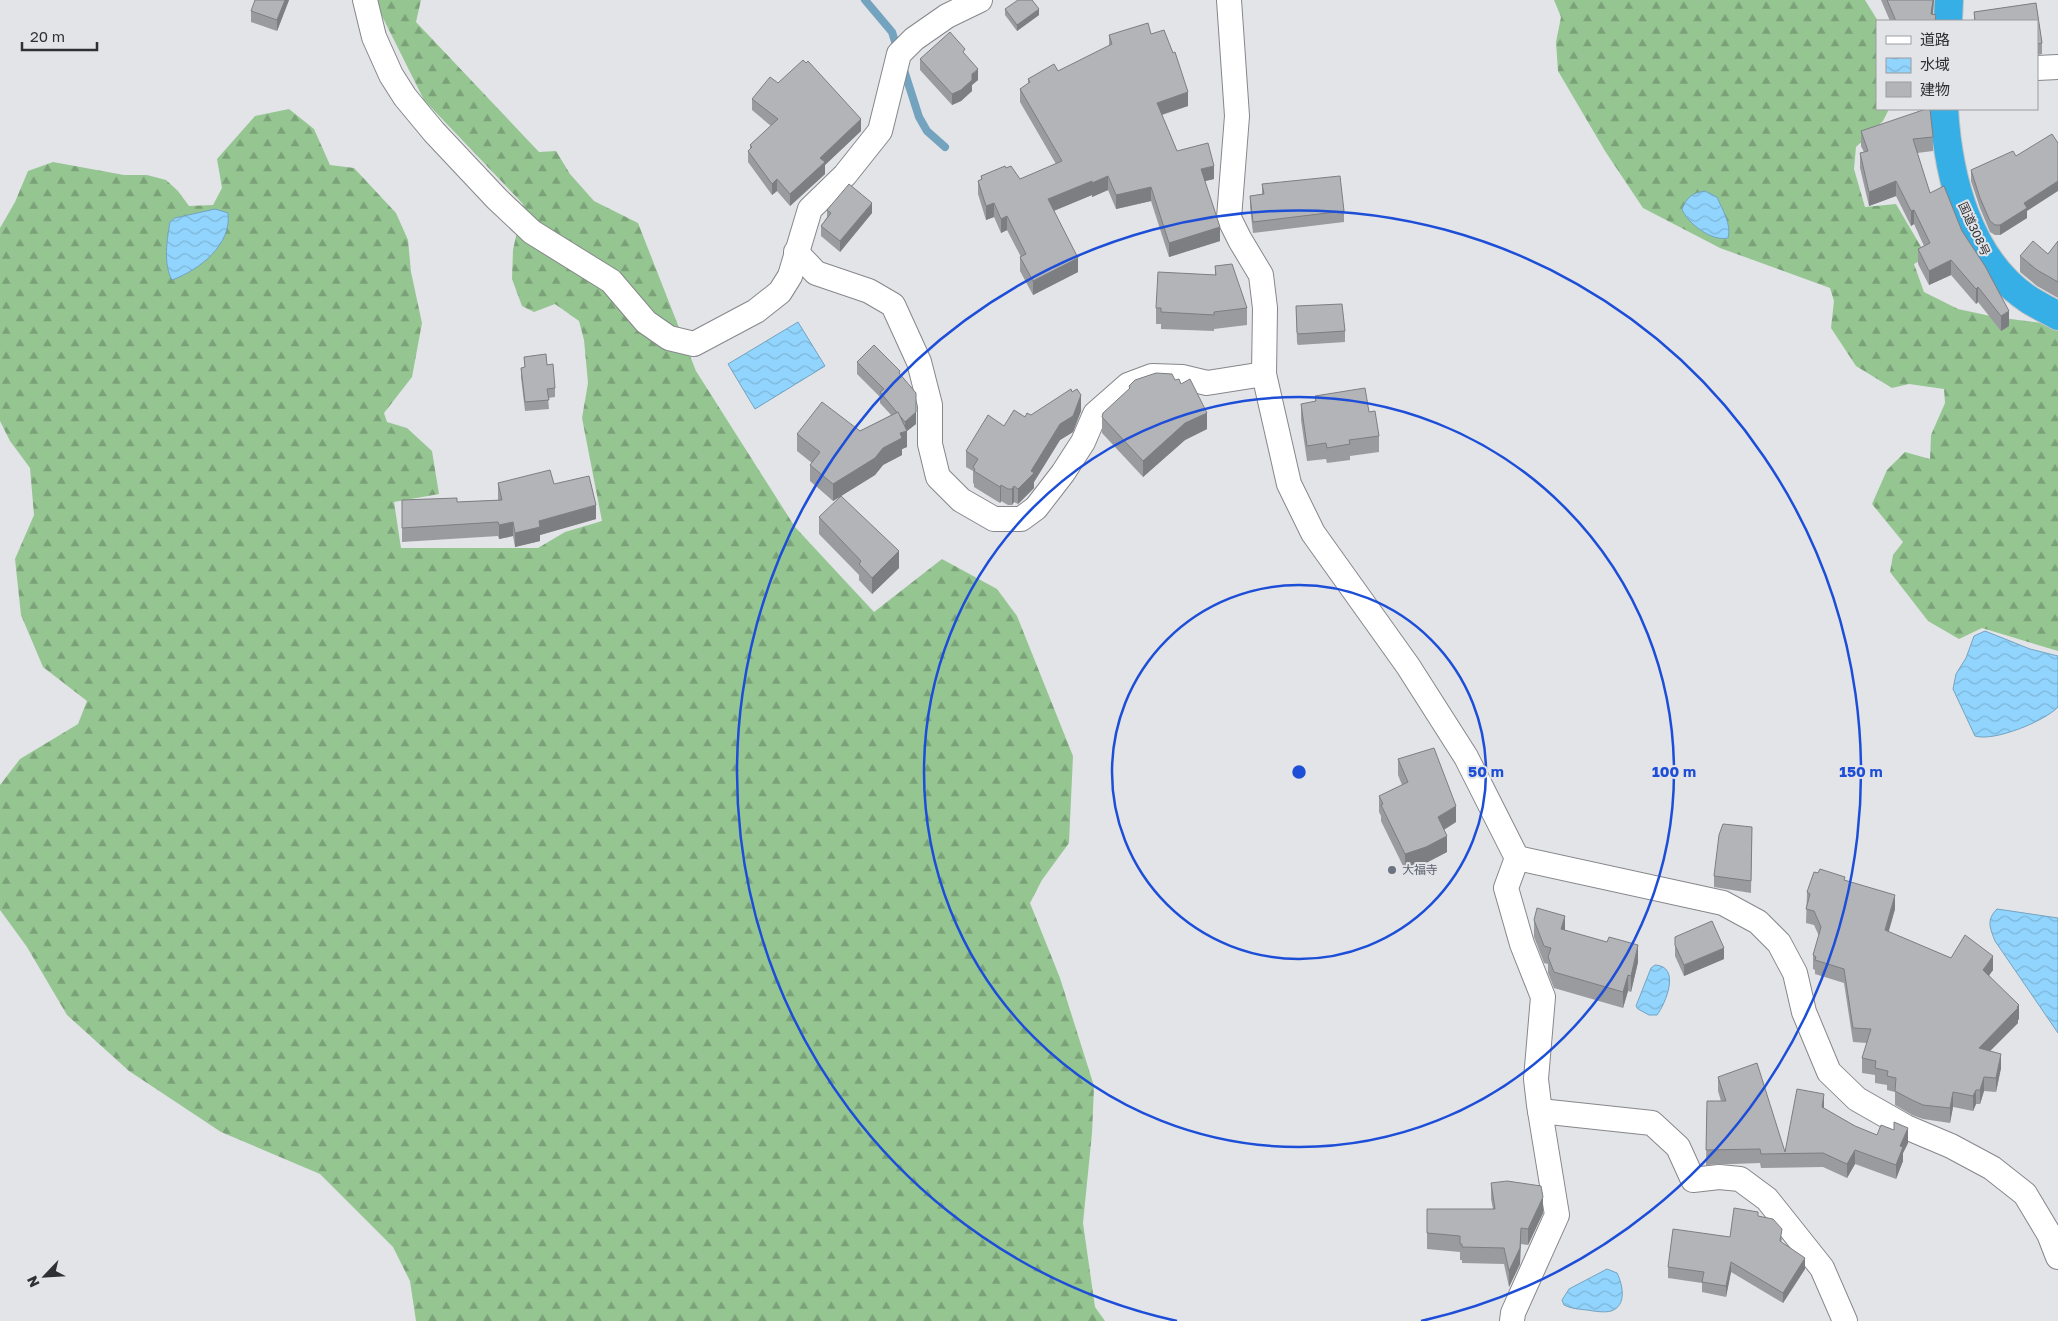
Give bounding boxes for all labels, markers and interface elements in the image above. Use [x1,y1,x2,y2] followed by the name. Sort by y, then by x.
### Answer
[22,20,98,52] scale bar
[1876,20,2038,110] legend
[30,27,65,45] text: 20 m
[1920,30,1950,48] text: 道路
[1920,55,1950,73] text: 水域
[1920,80,1950,98] text: 建物
[1955,199,1993,258] street label: 国道308号
[1468,762,1504,780] text: 50 m
[1652,762,1696,780] text: 100 m
[1839,762,1883,780] text: 150 m
[1290,763,1308,781] centre of rings
[1402,862,1438,877] place label: 大福寺
[1386,864,1398,876] marker: 大福寺
[20,1251,70,1301] north arrow
[23,1273,43,1290] text: N

